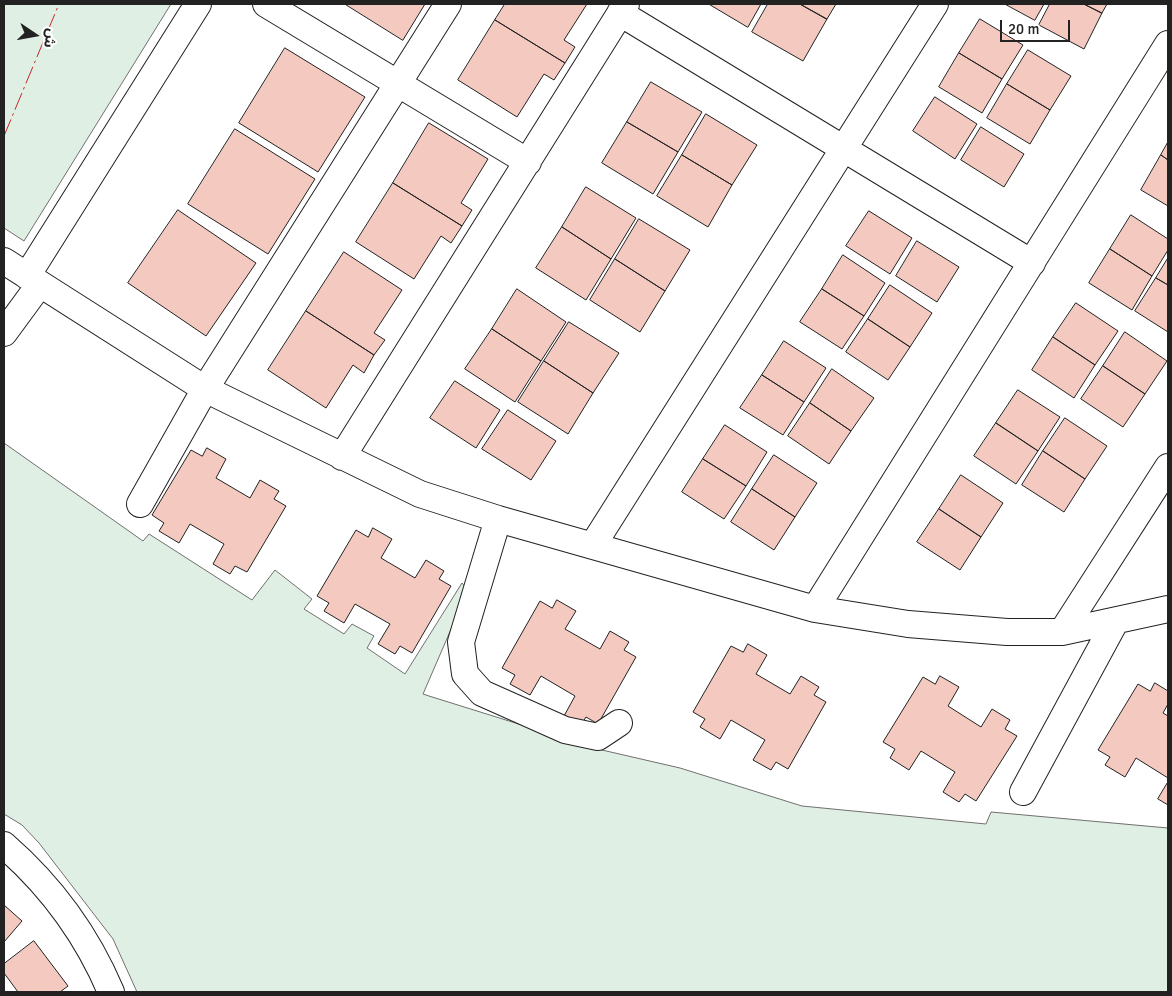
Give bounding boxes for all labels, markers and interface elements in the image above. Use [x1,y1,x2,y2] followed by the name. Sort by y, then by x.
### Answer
[10,10,60,60] north arrow
[1002,10,1072,42] scale bar
[1008,20,1039,38] text: 20 m
[40,27,60,49] text: ش

